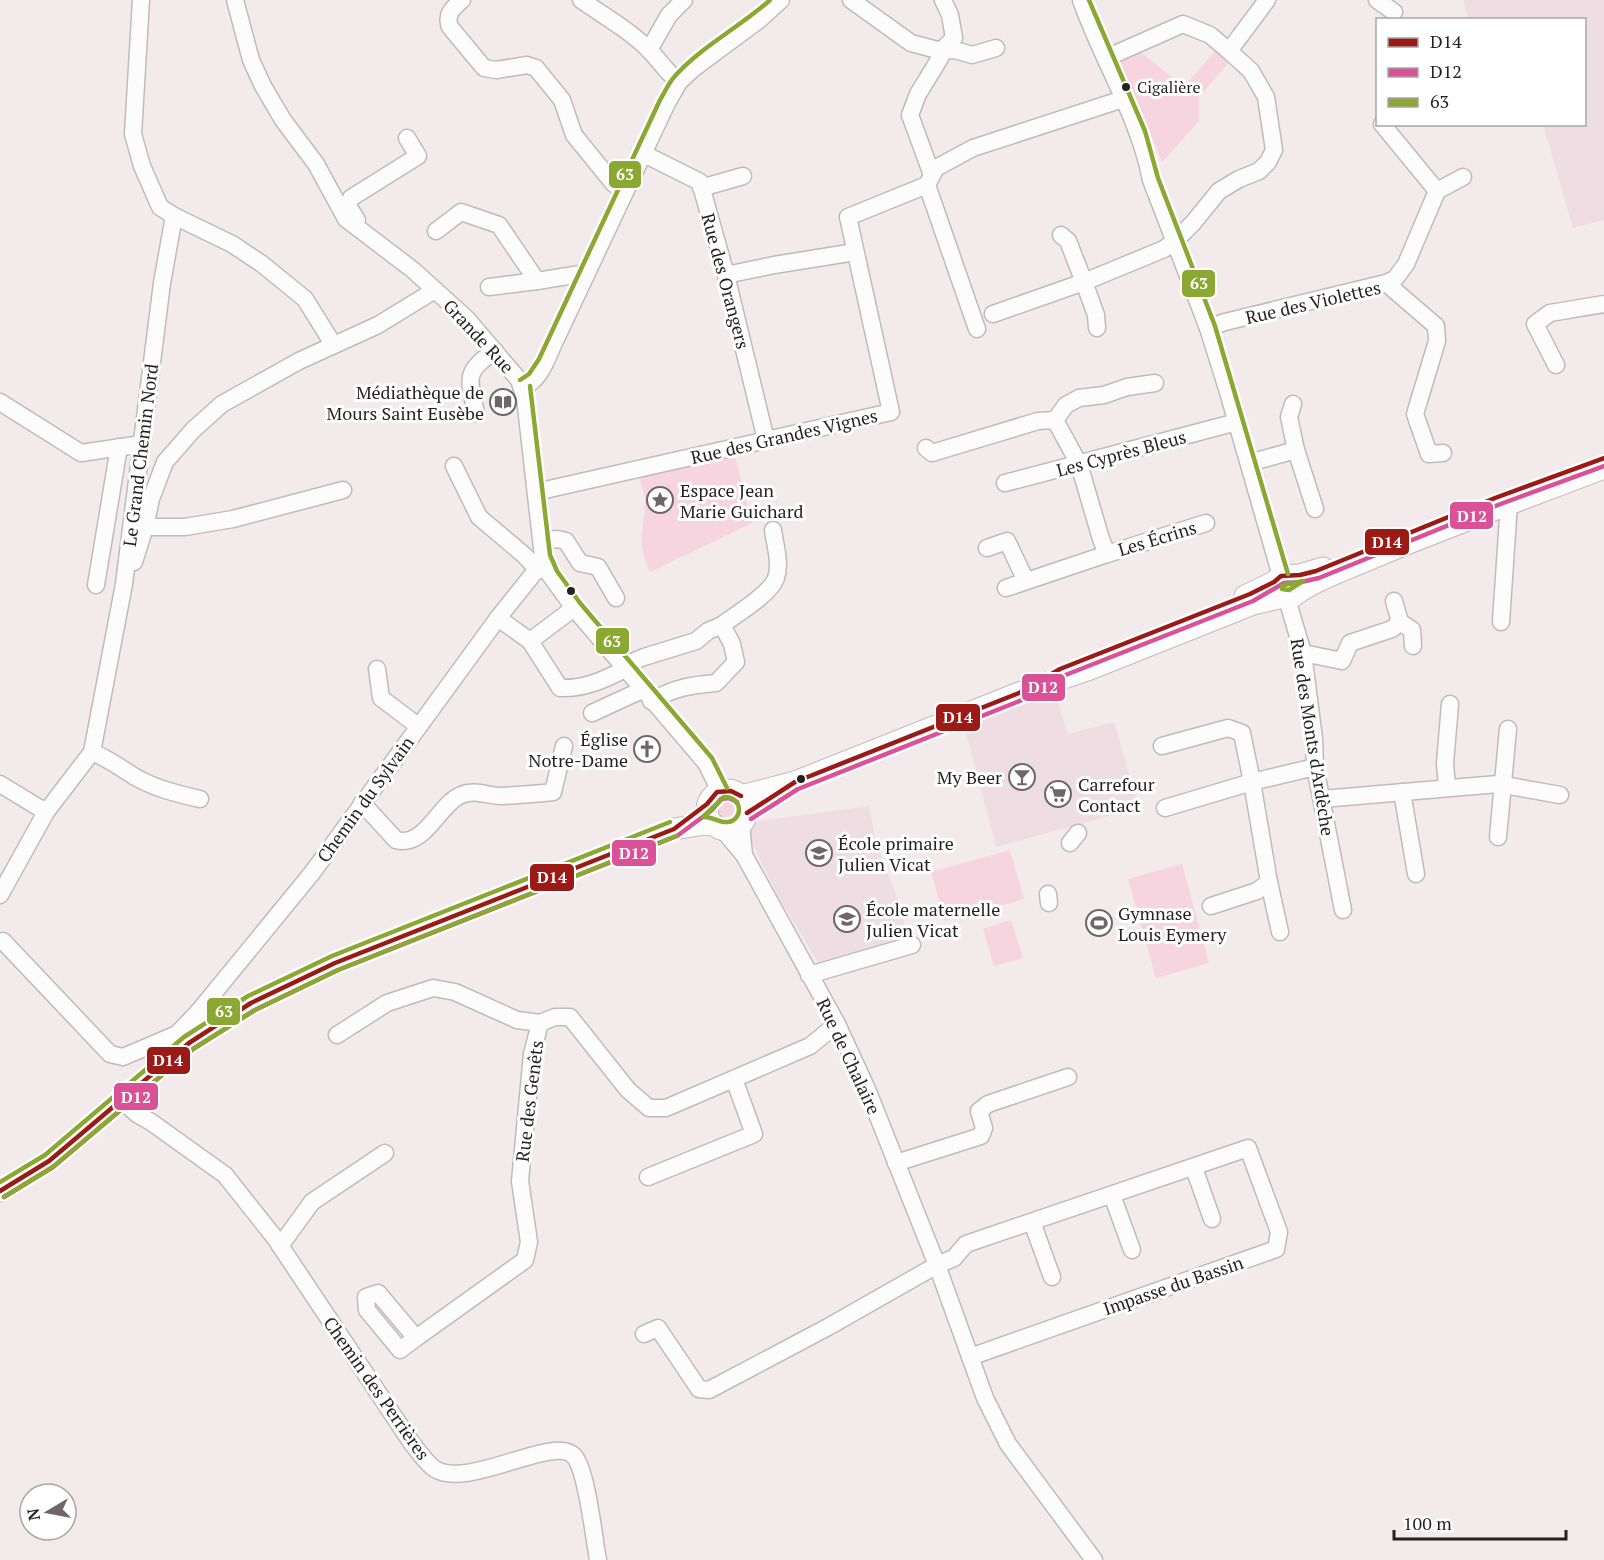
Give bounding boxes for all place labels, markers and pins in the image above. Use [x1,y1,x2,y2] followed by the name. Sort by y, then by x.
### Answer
[1137,76,1201,98] place label: Cigalière
[1120,81,1132,93] marker: Cigalière
[327,380,484,425] place label: Médiathèque de Mours Saint Eusèbe
[488,387,518,417] library icon: Médiathèque de Mours Saint Eusèbe
[680,478,804,523] place label: Espace Jean Marie Guichard
[645,485,675,515] place icon: Espace Jean Marie Guichard
[565,585,577,597] unlabelled marker
[528,727,628,772] place label: Église Notre-Dame
[632,734,662,764] church icon: Église Notre-Dame
[1007,762,1037,792] bar icon: My Beer
[937,765,1002,789] place label: My Beer
[1078,772,1155,817] place label: Carrefour Contact
[795,773,807,785] unlabelled marker
[1043,779,1073,809] supermarket icon: Carrefour Contact
[838,831,954,876] place label: École primaire Julien Vicat
[804,838,834,868] school or university icon: École primaire Julien Vicat
[866,897,1000,942] place label: École maternelle Julien Vicat
[1118,901,1227,946] place label: Gymnase Louis Eymery
[832,904,862,934] school or university icon: École maternelle Julien Vicat
[1084,908,1114,938] sports icon: Gymnase Louis Eymery

